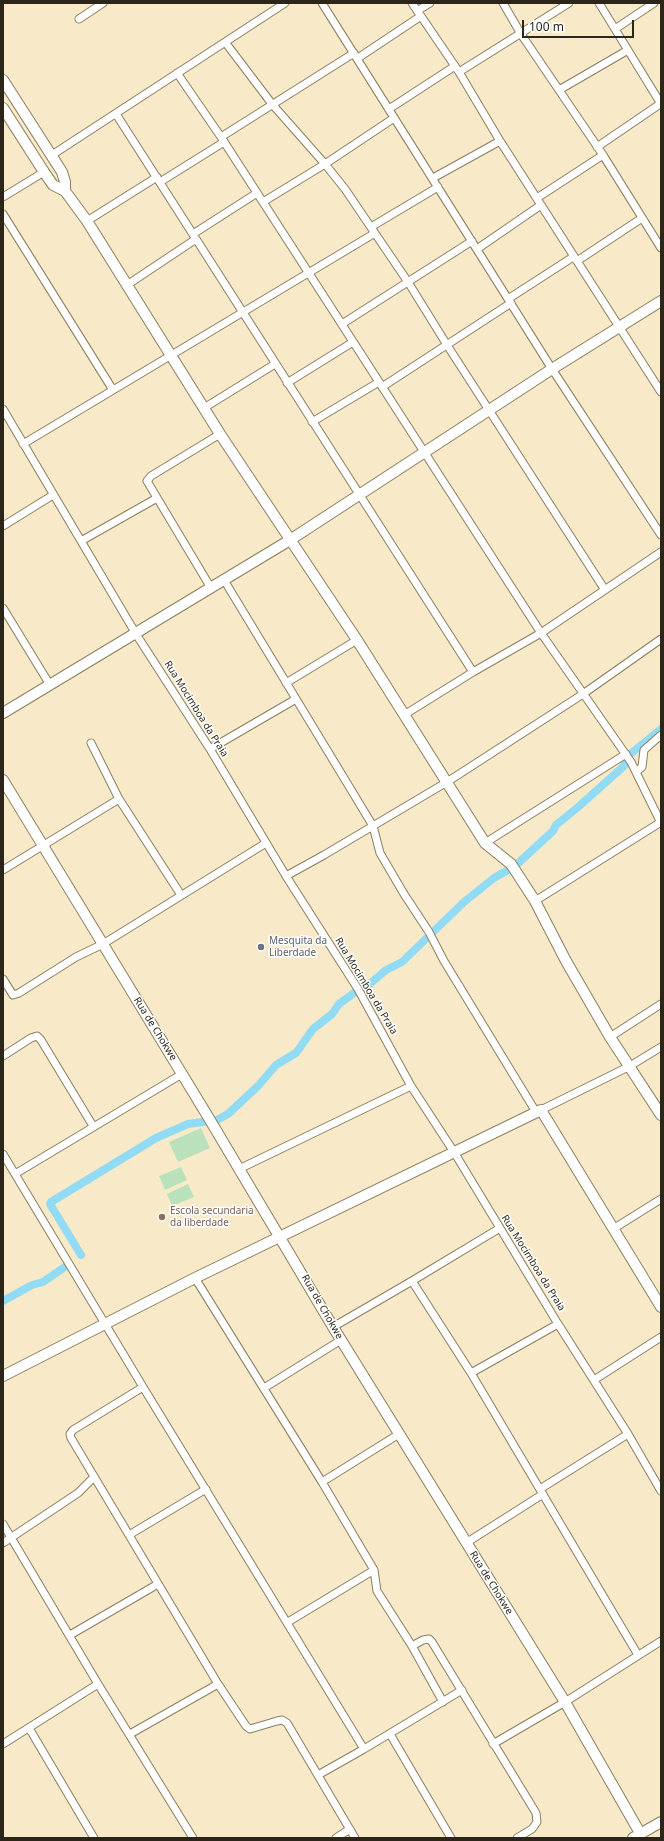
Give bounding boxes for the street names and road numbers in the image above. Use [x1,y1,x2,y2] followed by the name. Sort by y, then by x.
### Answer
[161,659,231,759] street label: Rua Mocimboa da Praia
[332,935,400,1037] street label: Rua Mocimboa da Praia
[131,995,179,1063] street label: Rua de Chokwe
[498,1213,568,1313] street label: Rua Mocimboa da Praia
[299,1273,345,1341] street label: Rua de Chokwe
[467,1549,515,1617] street label: Rua de Chokwe

